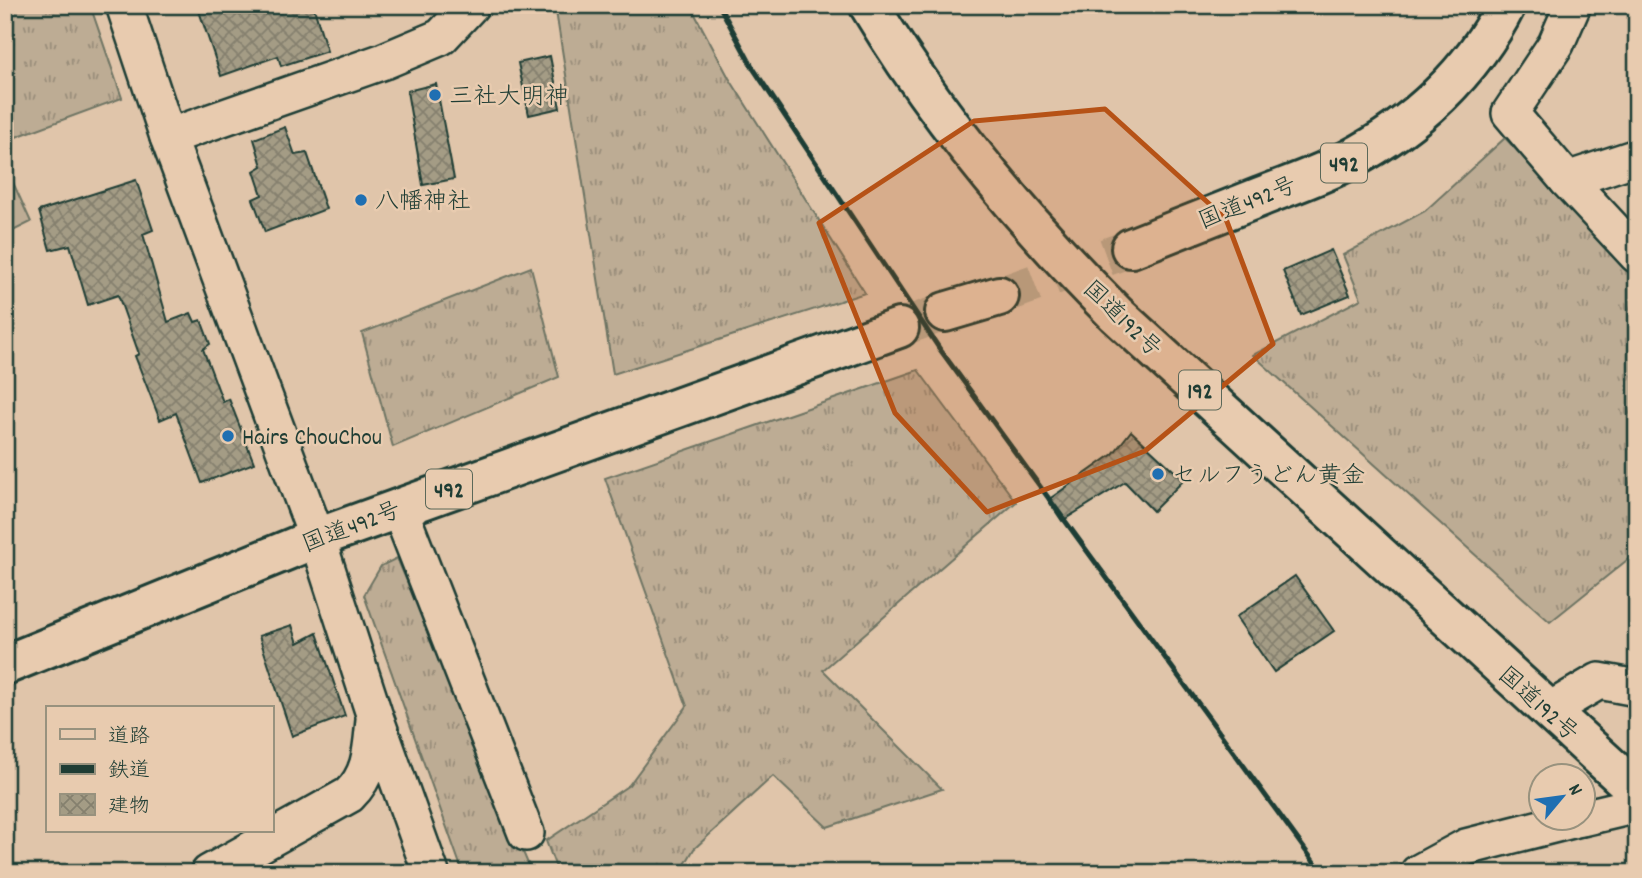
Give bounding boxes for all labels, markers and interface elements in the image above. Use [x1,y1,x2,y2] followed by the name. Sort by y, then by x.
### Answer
[449,81,569,115] place label: 三社大明神
[427,87,443,103] marker: 三社大明神
[1321,144,1367,182] road number: 492
[1194,170,1302,240] street label: 国道492号
[375,186,471,220] place label: 八幡神社
[353,192,369,208] marker: 八幡神社
[1074,274,1168,367] street label: 国道192号
[1179,370,1221,410] road number: 192
[242,422,382,456] place label: Hairs ChouChou
[220,428,236,444] marker: Hairs ChouChou
[1172,460,1365,494] place label: セルフうどん黄金
[1150,466,1166,482] marker: セルフうどん黄金
[426,470,472,509] road number: 492
[298,494,406,563] street label: 国道492号
[1489,660,1585,751] street label: 国道192号
[46,706,273,832] legend
[108,723,150,753] text: 道路
[108,757,150,787] text: 鉄道
[1526,762,1596,832] north arrow
[1560,780,1588,801] text: N
[108,793,150,823] text: 建物

